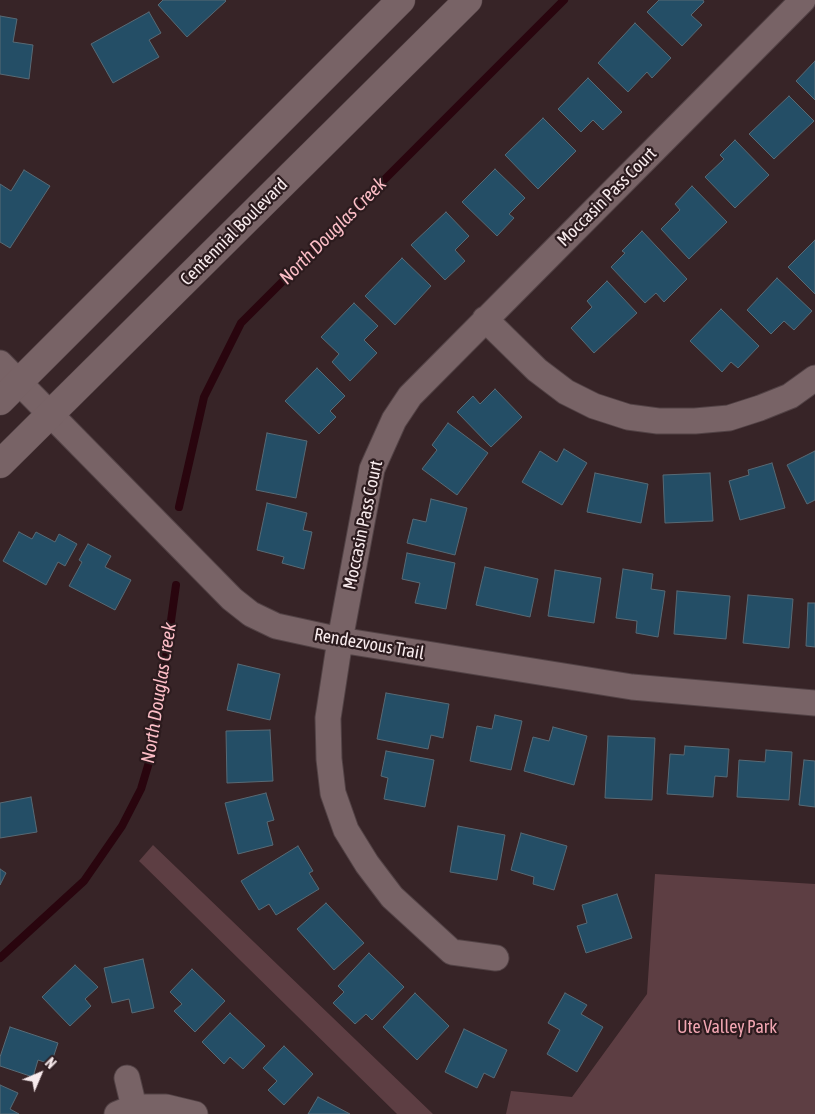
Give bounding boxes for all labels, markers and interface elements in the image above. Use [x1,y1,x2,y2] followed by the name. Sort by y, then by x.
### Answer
[553,143,661,251] street label: Moccasin Pass Court
[275,173,391,289] water label: North Douglas Creek
[176,174,292,290] street label: Centennial Boulevard
[339,458,387,592] street label: Moccasin Pass Court
[137,621,181,765] water label: North Douglas Creek
[312,624,426,664] street label: Rendezvous Trail
[677,1016,777,1038] park label: Ute Valley Park
[15,1049,65,1099] north arrow
[42,1055,59,1072] text: N

